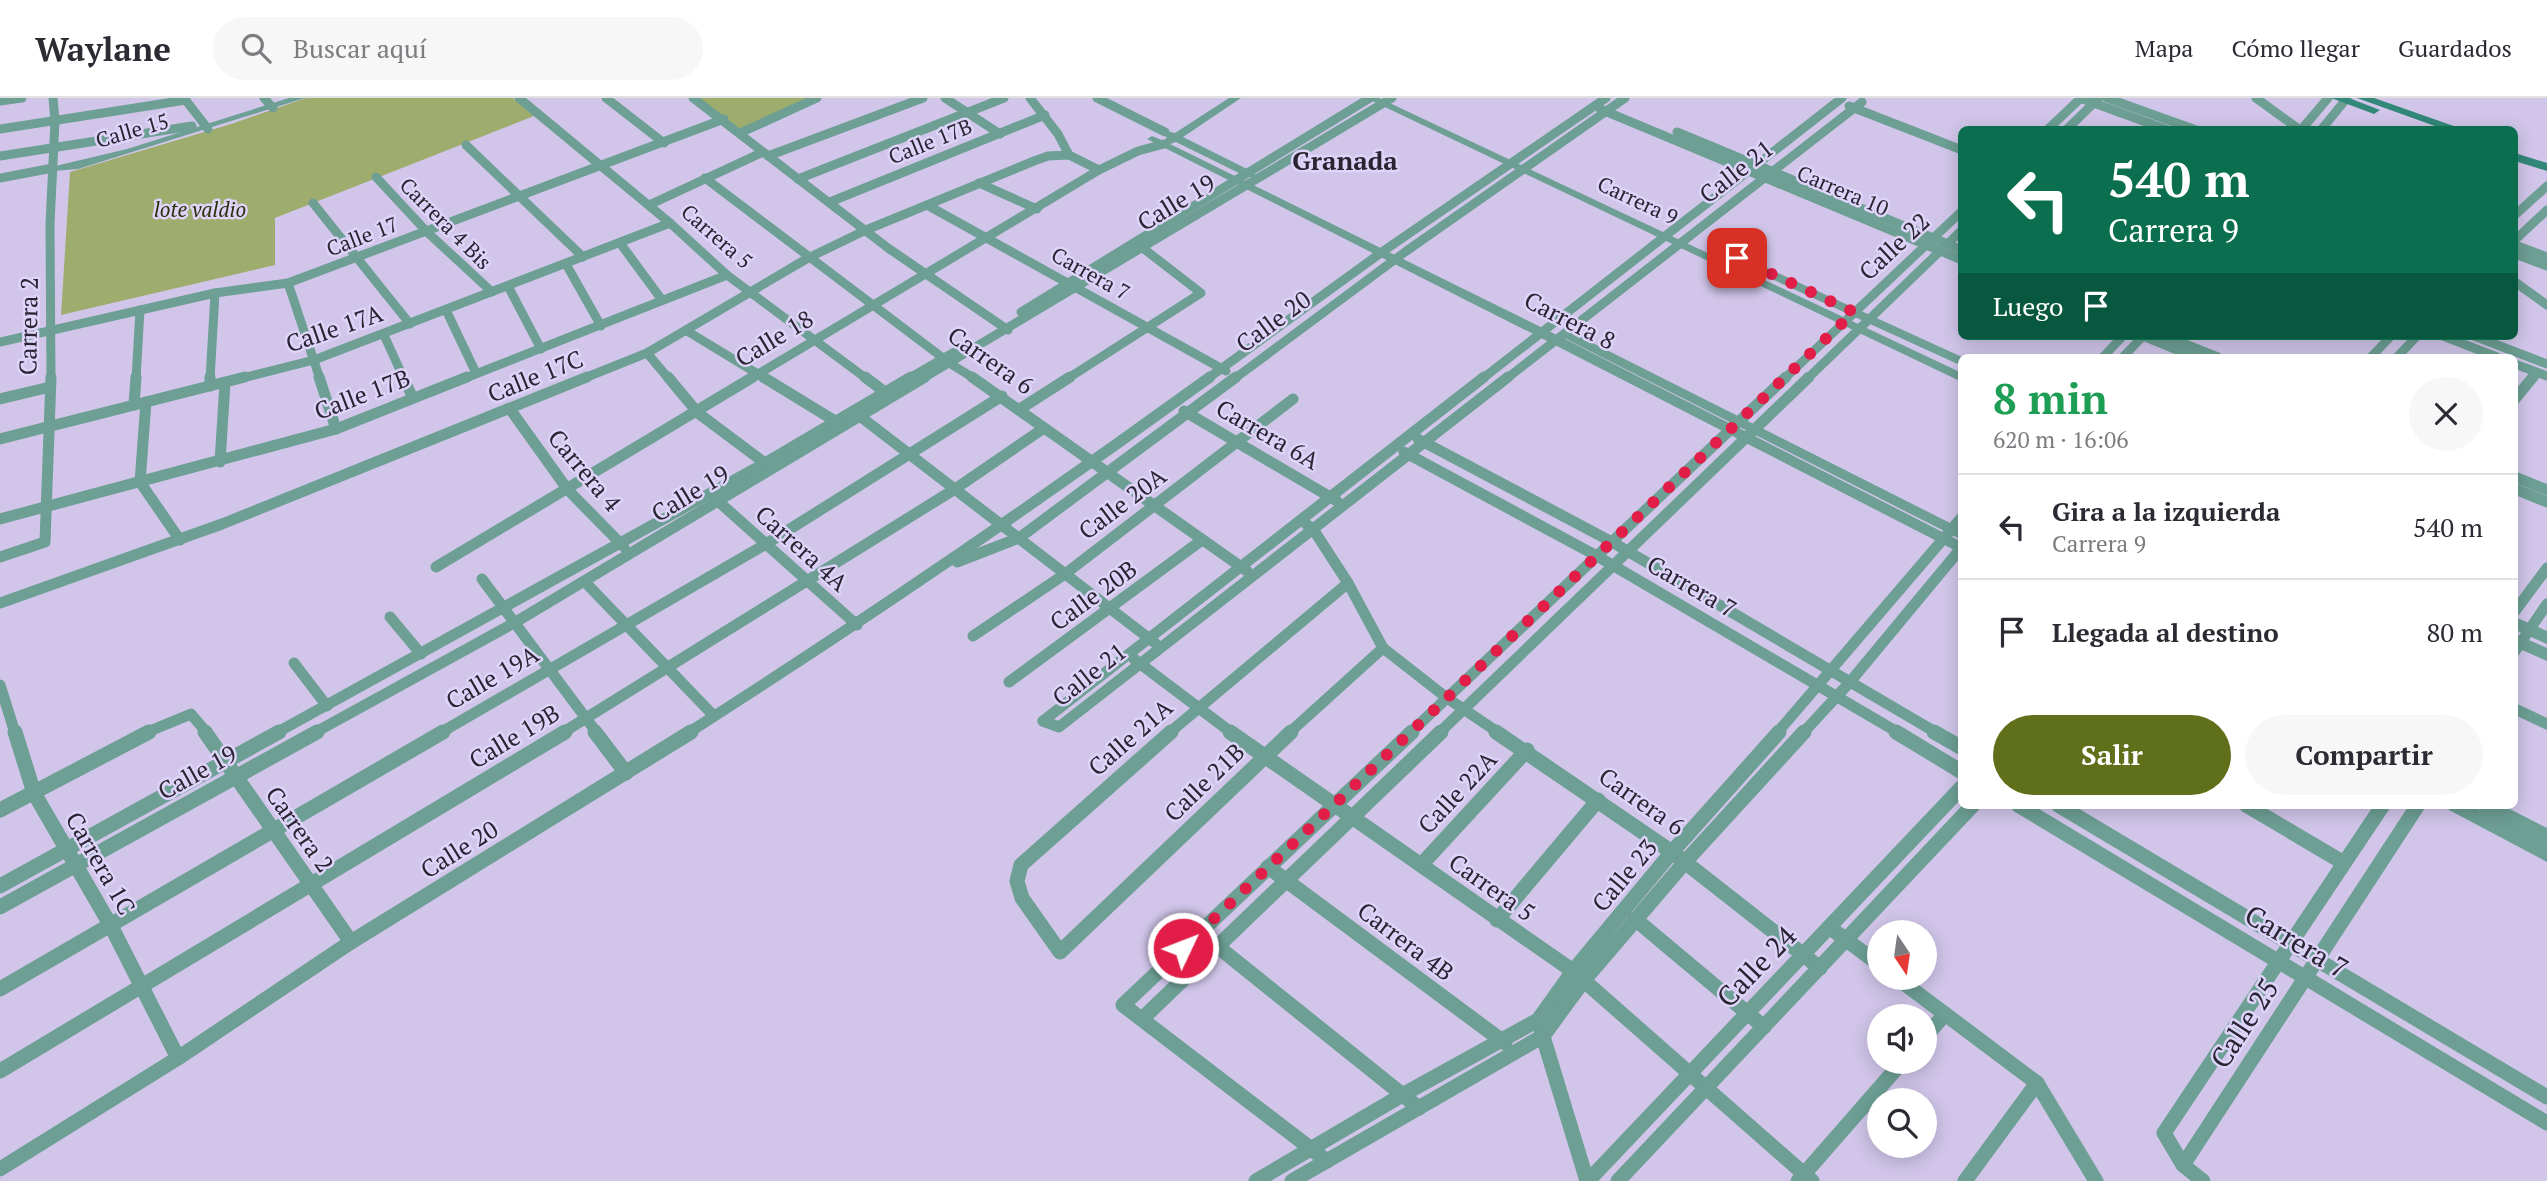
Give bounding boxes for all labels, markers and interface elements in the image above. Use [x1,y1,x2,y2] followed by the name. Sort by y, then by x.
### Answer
[213,17,703,80] search box
[35,27,171,70] text: Waylane
[237,29,275,67] icon: search
[293,31,427,65] text: Buscar aquí
[2135,32,2193,64] text: Mapa
[2231,32,2360,64] text: Cómo llegar
[2398,32,2512,64] text: Guardados
[92,106,172,154] street label: Calle 15
[884,112,976,170] street label: Calle 17B
[1692,132,1780,210] street label: Calle 21
[1292,143,1398,177] district label: Granada
[2108,146,2250,211] text: 540 m
[1993,154,2084,245] icon: left
[1793,158,1893,222] street label: Carrera 10
[1131,166,1221,238] street label: Calle 19
[1593,169,1683,231] street label: Carrera 9
[394,171,498,275] street label: Carrera 4 Bis
[154,195,246,223] park label: lote valdio
[675,197,759,275] street label: Carrera 5
[1852,205,1936,287] street label: Calle 22
[2108,209,2239,251] text: Carrera 9
[322,210,402,262] street label: Calle 17
[1707,228,1767,288] pin
[1718,239,1756,277] icon: arrive
[1047,240,1135,306] street label: Carrera 7
[11,277,45,375] street label: Carrera 2
[1229,283,1317,359] street label: Calle 20
[1519,283,1621,357] street label: Carrera 8
[2077,287,2115,325] icon: arrive
[1993,289,2063,323] text: Luego
[281,296,387,359] street label: Calle 17A
[729,302,819,374] street label: Calle 18
[942,319,1040,401] street label: Carrera 6
[483,342,587,410] street label: Calle 17C
[309,361,415,427] street label: Calle 17B
[1993,370,2108,426] text: 8 min
[2409,377,2483,451] button: close
[1210,392,1326,477] street label: Carrera 6A
[541,422,629,518] street label: Carrera 4
[1993,424,2128,455] text: 620 m · 16:06
[645,457,735,529] street label: Calle 19
[1072,459,1173,546] street label: Calle 20A
[2052,494,2280,528] text: Gira a la izquierda
[749,498,856,599] street label: Carrera 4A
[1993,508,2031,546] icon: left
[2413,510,2483,544] text: 540 m
[2052,528,2146,559] text: Carrera 9
[1642,548,1742,624] street label: Carrera 7
[1043,553,1143,637] street label: Calle 20B
[1993,613,2031,651] icon: arrive
[2052,615,2279,649] text: Llegada al destino
[2427,615,2483,649] text: 80 m
[1045,635,1133,713] street label: Calle 21
[440,637,545,716] street label: Calle 19A
[1081,691,1179,783] street label: Calle 21A
[463,696,565,776] street label: Calle 19B
[1993,715,2231,795] button: Salir
[2245,715,2483,795] button: Compartir
[1157,736,1251,828] street label: Calle 21B
[152,737,242,807] street label: Calle 19
[1411,743,1504,840] street label: Calle 22A
[1593,760,1691,842] street label: Carrera 6
[259,780,341,878] street label: Carrera 2
[59,806,143,920] street label: Carrera 1C
[414,813,504,885] street label: Calle 20
[1584,832,1664,918] street label: Calle 23
[1443,846,1541,928] street label: Carrera 5
[1351,894,1461,988] street label: Carrera 4B
[2238,896,2356,986] street label: Carrera 7
[1146,911,1220,985] position arrow
[1708,917,1804,1015] street label: Calle 24
[1867,920,1937,990] north arrow
[1867,920,1937,1158] map controls
[2201,971,2287,1075] street label: Calle 25
[1867,1004,1937,1074] button: sound
[1867,1088,1937,1158] button: search

